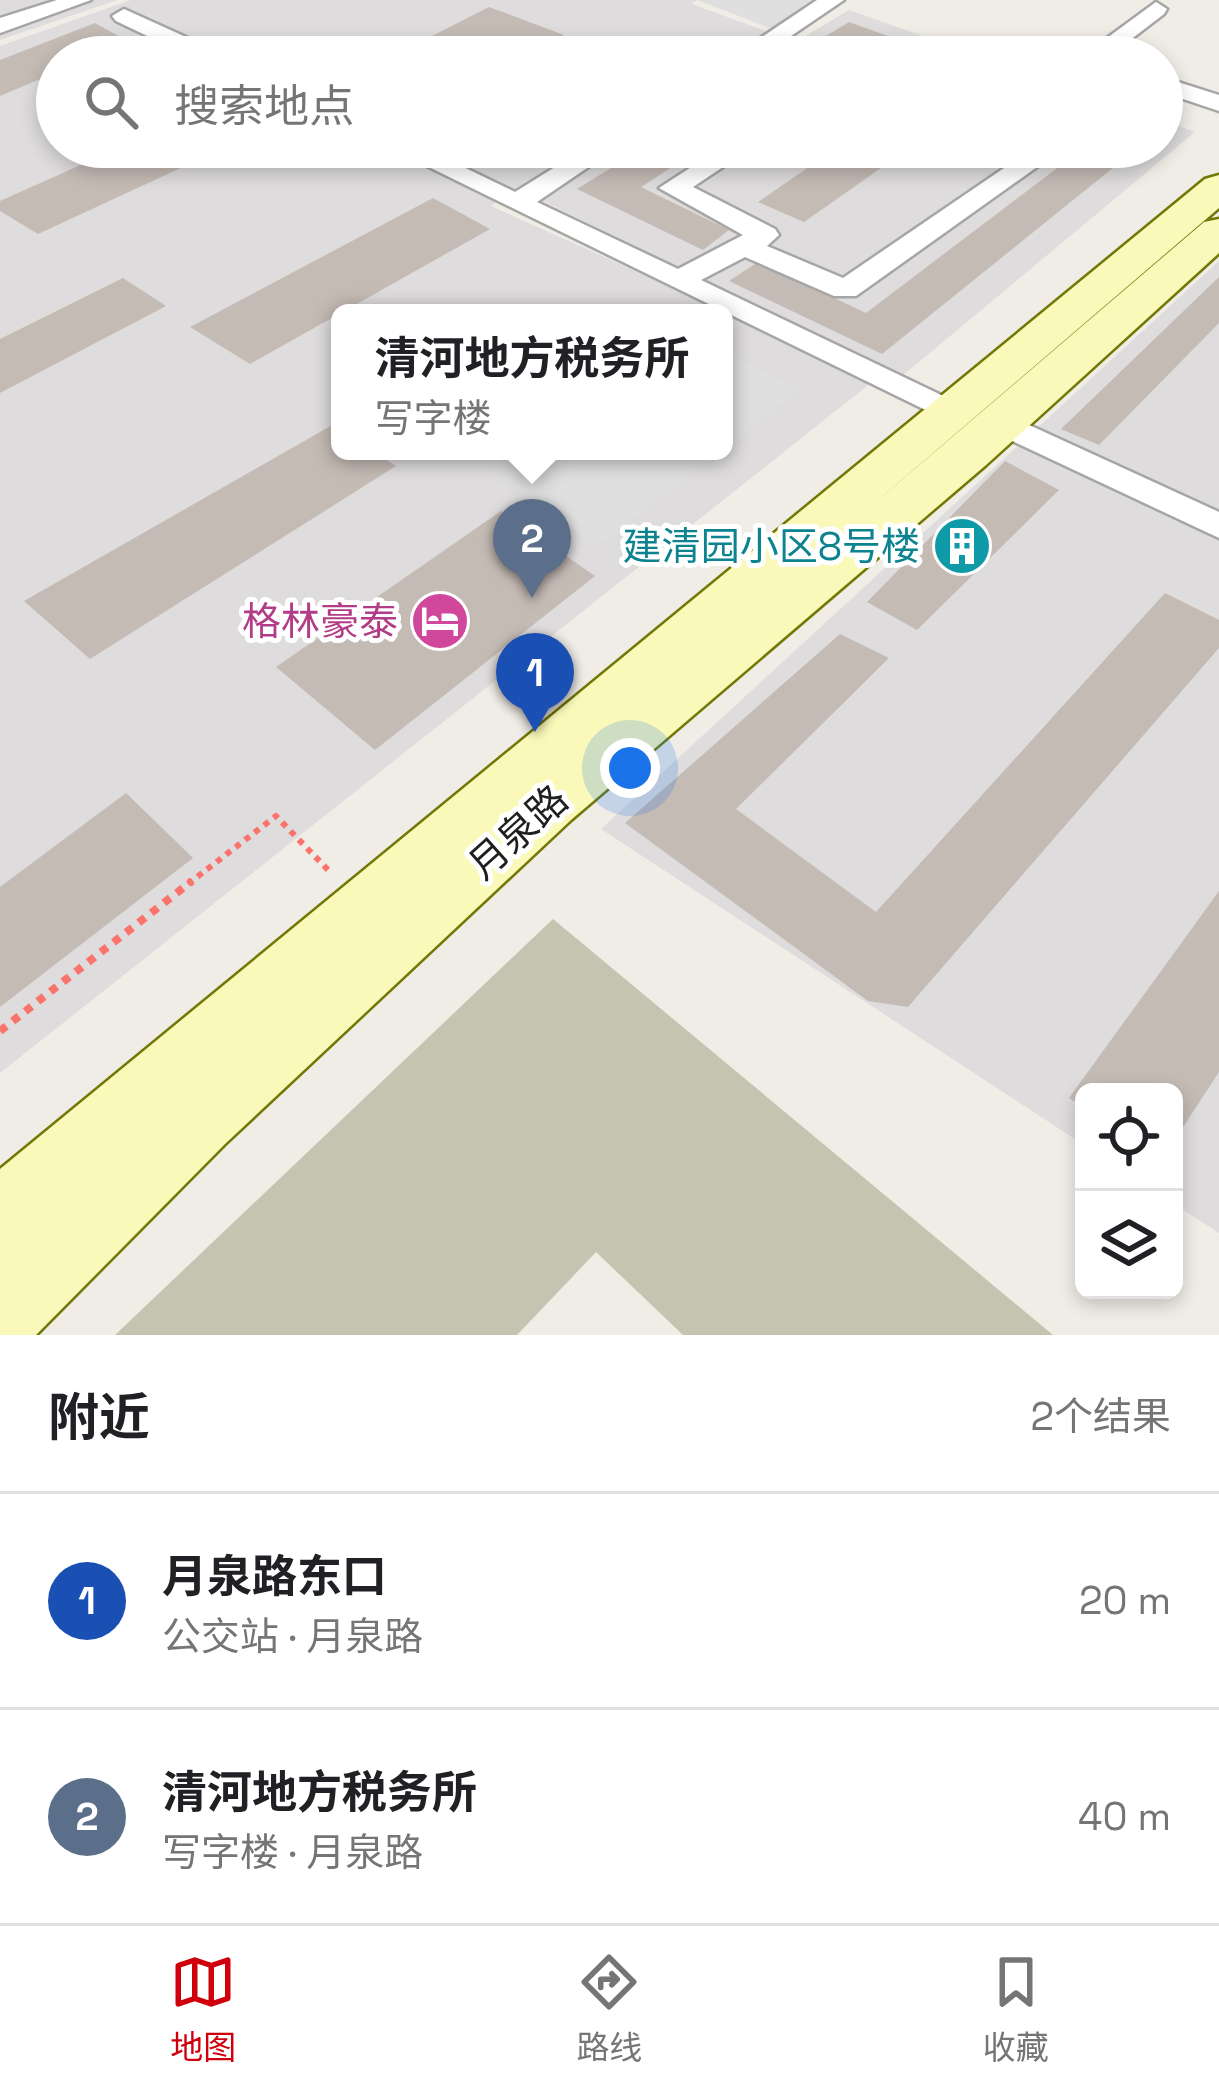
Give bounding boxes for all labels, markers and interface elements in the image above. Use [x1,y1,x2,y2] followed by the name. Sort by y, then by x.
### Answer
[36,36,1183,168] search box
[78,69,144,135] icon: search
[174,78,354,135] text: 搜索地点
[331,304,733,460] popup
[374,330,690,387] text: 清河地方税务所
[374,394,492,443] text: 写字楼
[493,499,571,598] pin: 2
[931,515,993,577] building icon: 建清园小区8号楼
[623,522,920,571] place label: 建清园小区8号楼
[409,590,471,652] hotel icon: 格林豪泰
[242,597,398,646] place label: 格林豪泰
[496,633,574,732] pin: 1
[600,738,660,798] your location
[458,775,578,889] street label: 月泉路
[1075,1083,1183,1299] map controls
[1075,1083,1183,1191] button: locate
[1075,1191,1183,1299] button: layers
[48,1385,150,1450] text: 附近
[1030,1392,1171,1441] text: 2个结果
[162,1548,387,1605] text: 月泉路东口
[78,1576,96,1625] text: 1
[1079,1576,1171,1625] text: 20 m
[162,1612,423,1661] text: 公交站 · 月泉路
[162,1764,477,1821] text: 清河地方税务所
[75,1792,99,1841] text: 2
[1078,1792,1171,1841] text: 40 m
[162,1828,423,1877] text: 写字楼 · 月泉路
[170,1949,236,2069] tab: 地图
[576,1949,642,2069] tab: 路线
[983,1949,1049,2069] tab: 收藏

